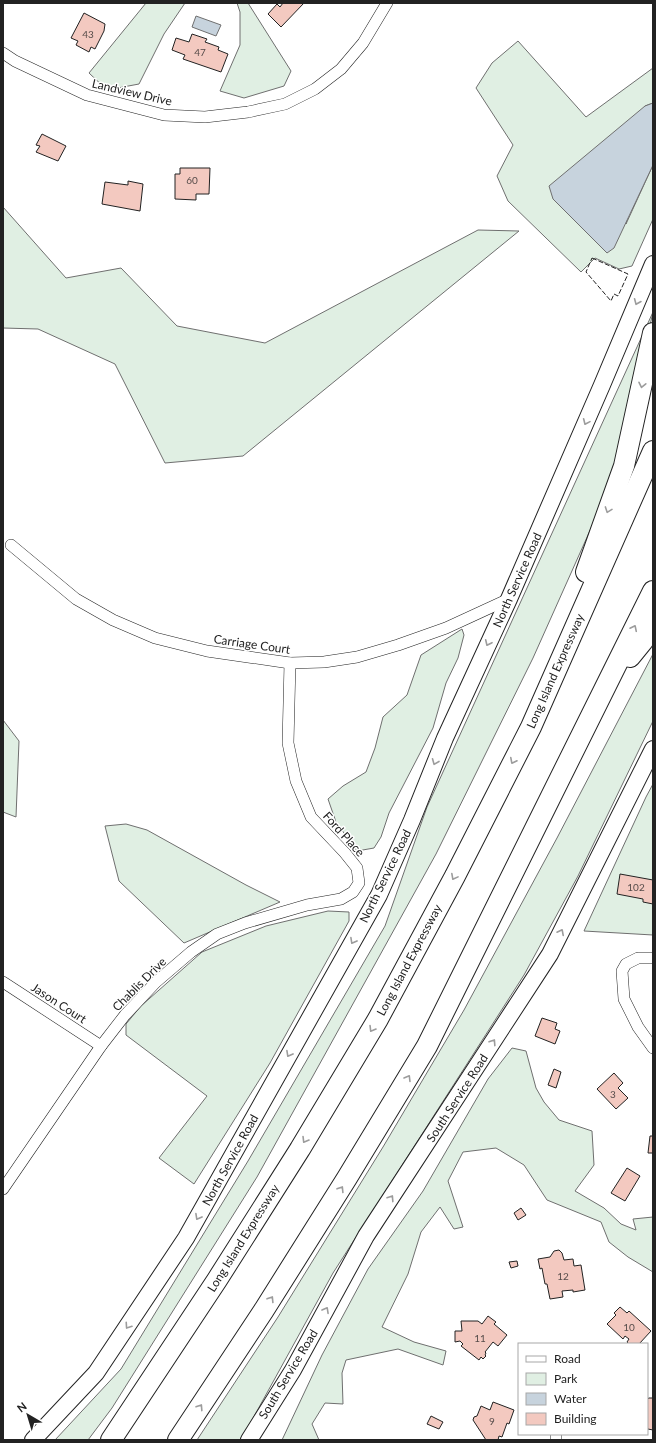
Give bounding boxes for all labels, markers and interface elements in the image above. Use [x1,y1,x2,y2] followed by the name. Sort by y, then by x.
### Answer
[82,28,94,40] house number: 43
[194,46,206,58] house number: 47
[90,75,174,109] street label: Landview Drive
[186,174,198,186] house number: 60
[634,298,642,306] one-way arrow
[638,382,646,388] one-way arrow
[583,417,591,425] one-way arrow
[604,507,613,514] one-way arrow
[489,530,545,630] street label: North Service Road
[523,611,587,731] street label: Long Island Expressway
[629,625,637,632] one-way arrow
[213,631,292,657] street label: Carriage Court
[485,639,493,647] one-way arrow
[432,757,440,765] one-way arrow
[510,757,518,765] one-way arrow
[320,809,368,859] street label: Ford Place
[356,827,414,925] street label: North Service Road
[451,873,459,880] one-way arrow
[627,881,645,893] house number: 102
[373,901,445,1018] street label: Long Island Expressway
[557,929,564,936] one-way arrow
[350,937,357,944] one-way arrow
[109,954,169,1014] street label: Chablis Drive
[29,980,90,1027] street label: Jason Court
[369,1025,377,1032] one-way arrow
[488,1039,496,1046] one-way arrow
[287,1050,294,1057] one-way arrow
[423,1051,491,1145] street label: South Service Road
[403,1075,410,1082] one-way arrow
[610,1088,616,1100] house number: 3
[199,1112,261,1208] street label: North Service Road
[303,1136,310,1143] one-way arrow
[204,1181,283,1295] street label: Long Island Expressway
[336,1186,343,1193] one-way arrow
[386,1195,394,1202] one-way arrow
[196,1212,203,1220] one-way arrow
[557,1270,569,1282] house number: 12
[266,1296,274,1303] one-way arrow
[321,1307,328,1314] one-way arrow
[126,1321,133,1328] one-way arrow
[623,1321,635,1333] house number: 10
[255,1326,321,1422] street label: South Service Road
[474,1332,486,1344] house number: 11
[518,1343,648,1435] legend
[554,1351,581,1366] text: Road
[554,1371,578,1386] text: Park
[554,1391,587,1406] text: Water
[8,1395,48,1435] north arrow
[14,1399,29,1414] text: N
[195,1405,202,1412] one-way arrow
[554,1411,597,1426] text: Building
[489,1415,495,1427] house number: 9

